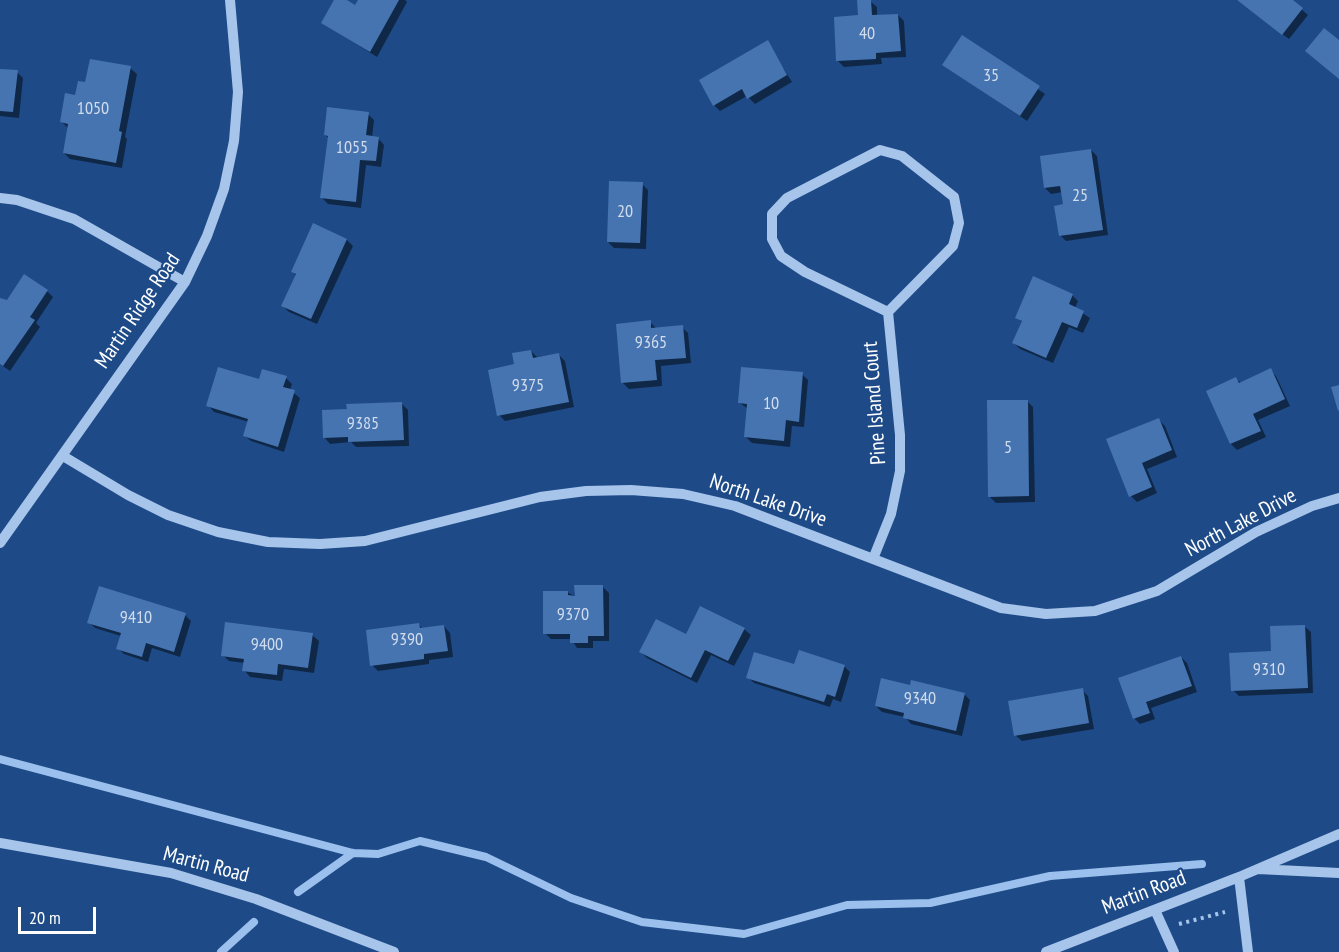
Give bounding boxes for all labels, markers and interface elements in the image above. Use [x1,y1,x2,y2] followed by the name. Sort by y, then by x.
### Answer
[859,23,875,45] house number: 40
[983,65,999,87] house number: 35
[77,98,109,120] house number: 1050
[336,137,368,159] house number: 1055
[1072,185,1088,207] house number: 25
[617,201,633,223] house number: 20
[90,248,186,374] street label: Martin Ridge Road
[635,332,667,354] house number: 9365
[858,340,892,466] street label: Pine Island Court
[512,375,544,397] house number: 9375
[763,393,779,415] house number: 10
[347,413,379,435] house number: 9385
[1004,437,1012,459] house number: 5
[706,469,830,533] street label: North Lake Drive
[1181,483,1301,563] street label: North Lake Drive
[557,604,589,626] house number: 9370
[120,607,152,629] house number: 9410
[391,629,423,651] house number: 9390
[251,634,283,656] house number: 9400
[1253,659,1285,681] house number: 9310
[904,688,936,710] house number: 9340
[160,841,252,889] street label: Martin Road
[1098,865,1190,921] street label: Martin Road
[21,895,99,933] scale bar
[29,906,61,929] text: 20 m

